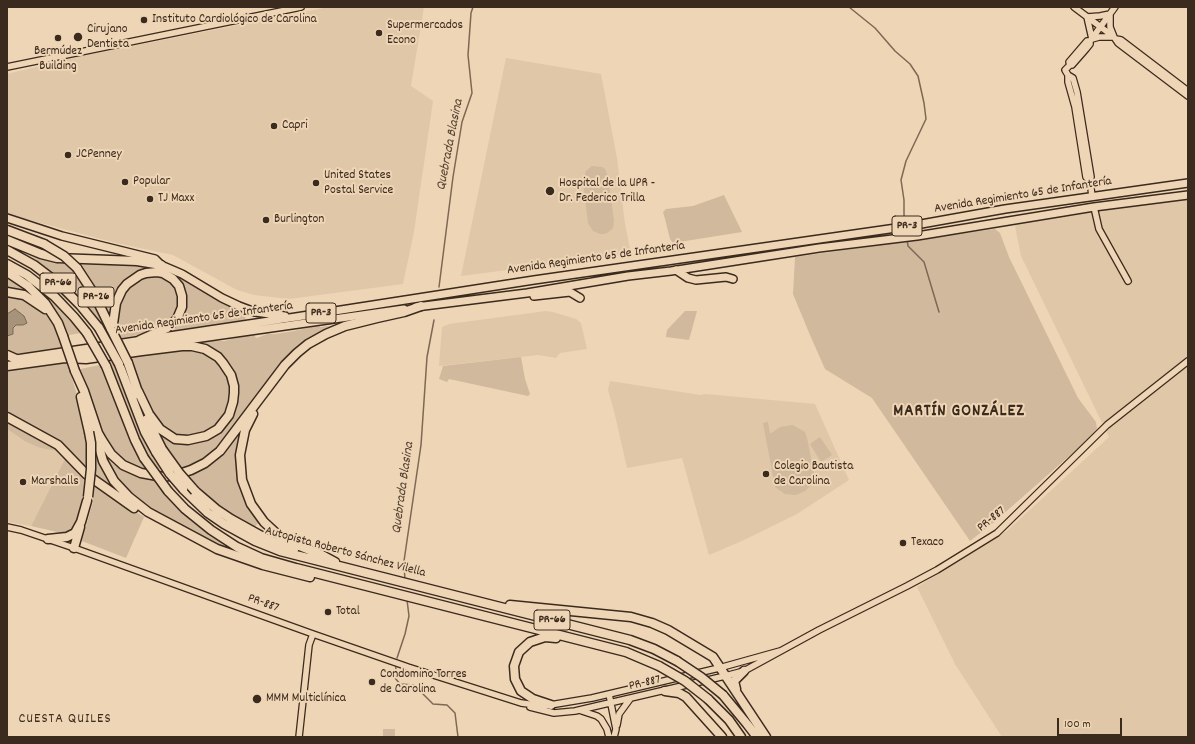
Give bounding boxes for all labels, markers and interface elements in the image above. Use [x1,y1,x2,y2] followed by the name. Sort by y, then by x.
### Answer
[152,12,317,28] place label: Instituto Cardiológico de Carolina
[139,15,149,25] marker: Instituto Cardiológico de Carolina
[387,18,463,49] place label: Supermercados Econo
[87,22,129,53] place label: Cirujano Dentista
[374,28,384,38] marker: Supermercados Econo
[72,31,84,43] marker: Cirujano Dentista
[53,33,63,43] marker: Bermúdez Building
[34,44,82,75] place label: Bermúdez Building
[434,98,468,192] water label: Quebrada Blasina
[282,118,308,134] place label: Capri
[269,121,279,131] marker: Capri
[76,147,122,163] place label: JCPenney
[63,150,73,160] marker: JCPenney
[324,168,393,199] place label: United States Postal Service
[133,174,170,190] place label: Popular
[933,174,1113,218] street label: Avenida Regimiento 65 de Infantería
[559,176,655,207] place label: Hospital de la UPR - Dr. Federico Trilla
[120,177,130,187] marker: Popular
[311,178,321,188] marker: United States Postal Service
[544,185,556,197] marker: Hospital de la UPR - Dr. Federico Trilla
[158,191,194,207] place label: TJ Maxx
[145,194,155,204] marker: TJ Maxx
[274,212,324,228] place label: Burlington
[261,215,271,225] marker: Burlington
[892,216,922,236] road number: PR-3
[506,239,686,279] street label: Avenida Regimiento 65 de Infantería
[40,273,76,293] road number: PR-66
[78,287,114,307] road number: PR-26
[114,299,294,339] street label: Avenida Regimiento 65 de Infantería
[306,303,336,323] road number: PR-3
[893,403,1025,423] district label: MARTÍN GONZÁLEZ
[389,441,419,535] water label: Quebrada Blasina
[774,459,853,490] place label: Colegio Bautista de Carolina
[761,469,771,479] marker: Colegio Bautista de Carolina
[31,474,79,490] place label: Marshalls
[18,477,28,487] marker: Marshalls
[975,504,1009,536] street label: PR-887
[263,524,427,582] street label: Autopista Roberto Sánchez Vilella
[911,535,944,551] place label: Texaco
[898,538,908,548] marker: Texaco
[245,591,281,617] street label: PR-887
[336,604,360,620] place label: Total
[323,607,333,617] marker: Total
[534,610,570,630] road number: PR-66
[380,667,467,698] place label: Condomino Torres de Carolina
[628,673,662,695] street label: PR-887
[367,677,377,687] marker: Condomino Torres de Carolina
[266,691,346,707] place label: MMM Multiclínica
[251,693,263,705] marker: MMM Multiclínica
[1059,710,1124,736] scale bar
[18,712,112,728] district label: CUESTA QUILES
[1064,716,1091,733] text: 100 m

